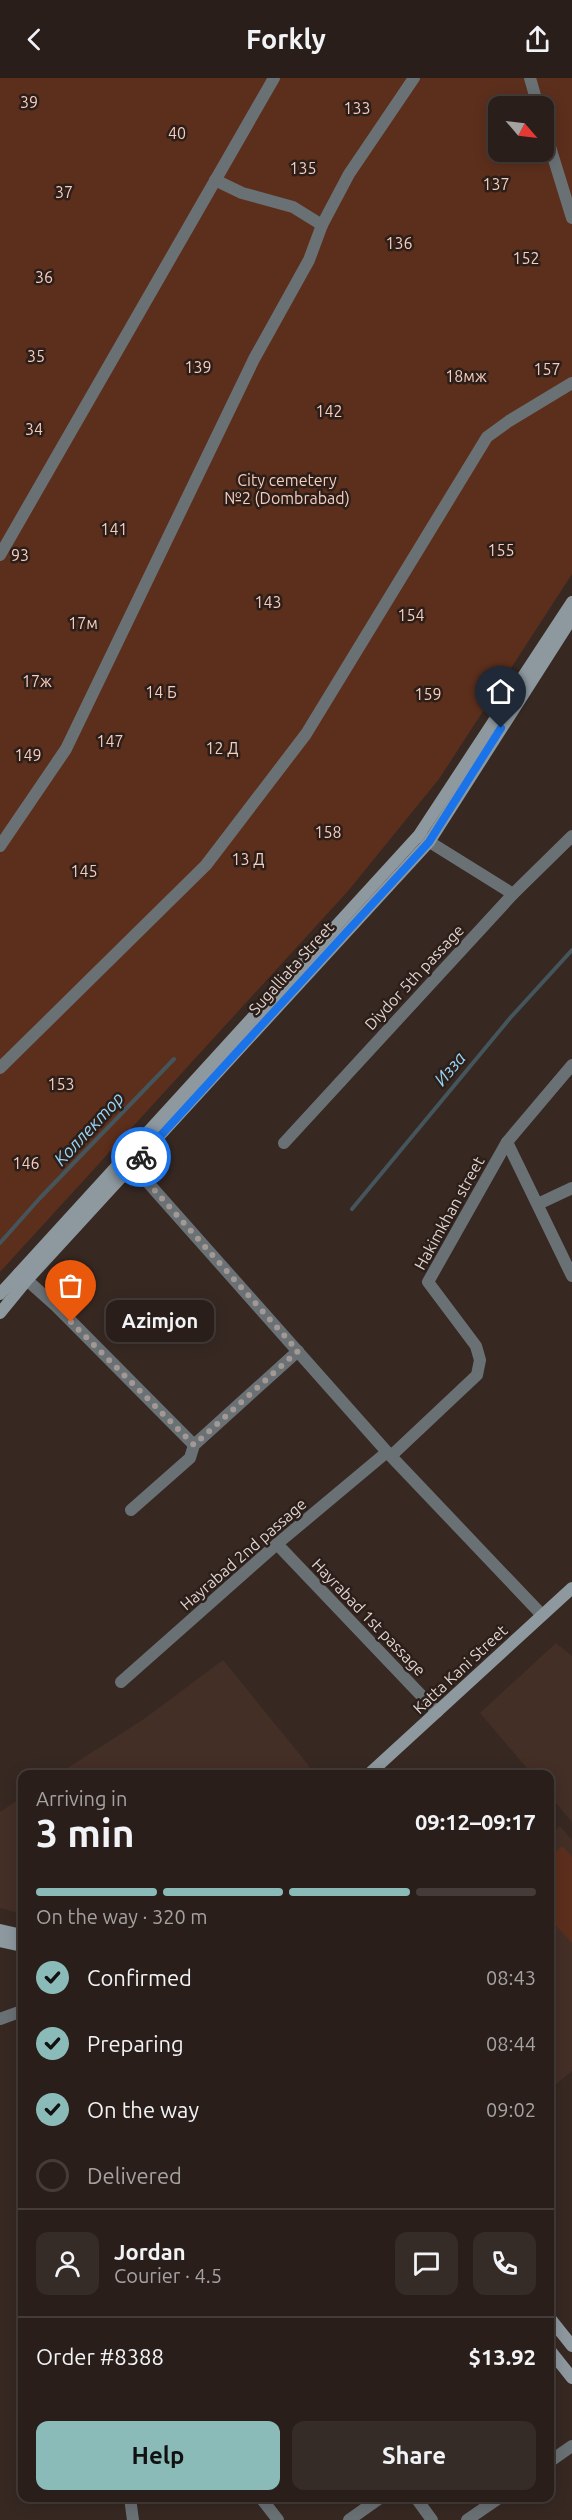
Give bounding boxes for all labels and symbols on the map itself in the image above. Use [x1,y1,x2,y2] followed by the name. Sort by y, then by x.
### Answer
[20,93,38,111] park label: 39
[488,96,554,162] north arrow
[343,99,371,117] park label: 133
[168,124,186,142] park label: 40
[289,159,317,177] park label: 135
[482,175,510,193] park label: 137
[55,183,73,201] park label: 37
[385,234,413,252] park label: 136
[512,249,540,267] park label: 152
[35,268,53,286] park label: 36
[27,347,45,365] park label: 35
[184,358,212,376] park label: 139
[533,360,561,378] park label: 157
[445,367,487,385] park label: 18мж
[315,402,343,420] park label: 142
[25,420,43,438] park label: 34
[224,471,350,508] park label: City cemetery №2 (Dombrabad)
[100,520,128,538] park label: 141
[487,541,515,559] park label: 155
[11,546,29,564] park label: 93
[254,593,282,611] park label: 143
[397,606,425,624] park label: 154
[68,614,98,632] park label: 17м
[475,666,526,728] pin
[22,672,52,690] park label: 17ж
[145,683,177,701] park label: 14 Б
[414,685,442,703] park label: 159
[96,732,124,750] park label: 147
[206,739,238,757] park label: 12 Д
[14,746,42,764] park label: 149
[314,823,342,841] park label: 158
[232,850,264,868] park label: 13 Д
[70,862,98,880] park label: 145
[245,918,338,1018] street label: Sugalliata Street
[361,921,467,1033] street label: Diydor 5th passage
[430,1047,469,1089] water label: Изза
[47,1075,75,1093] park label: 153
[49,1088,127,1169] water label: Коллектор
[111,1127,171,1187] courier
[410,1153,488,1273] street label: Hakimkhаn street
[12,1154,40,1172] park label: 146
[45,1260,96,1322] pin
[107,1301,215,1343] callout: Azimjon
[176,1494,310,1614] street label: Hayrаbаd 2nd passage
[308,1555,430,1679] street label: Hayrаbаd 1st passage
[409,1620,511,1717] street label: Katta Kani Street

